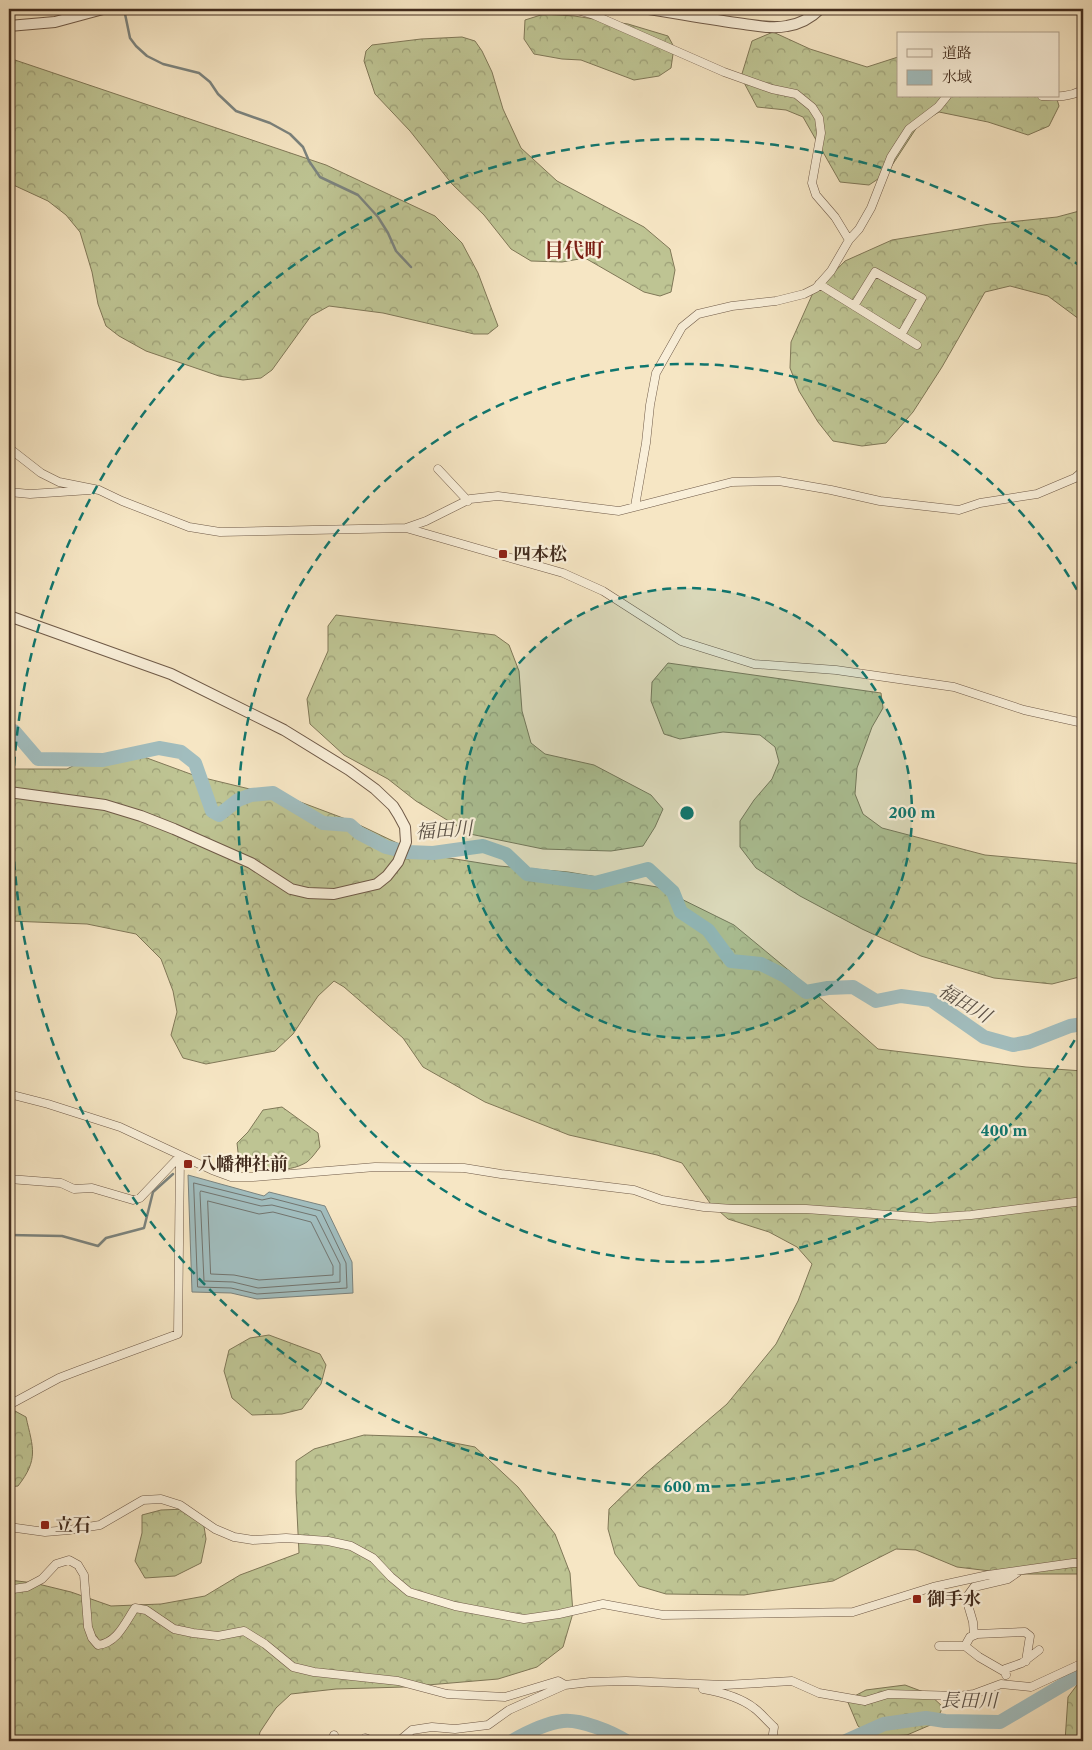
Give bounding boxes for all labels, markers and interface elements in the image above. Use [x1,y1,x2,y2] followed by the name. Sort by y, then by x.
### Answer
[897,32,1060,98] legend
[942,43,972,62] text: 道路
[942,67,972,86] text: 水域
[544,238,605,262] district label: 目代町
[513,543,567,565] place label: 四本松
[497,548,509,560] marker: 四本松
[889,803,935,822] text: 200 m
[678,804,696,822] centre of rings
[415,816,475,843] water label: 福田川
[935,978,997,1029] water label: 福田川
[981,1121,1027,1140] text: 400 m
[198,1153,288,1175] place label: 八幡神社前
[182,1158,194,1170] marker: 八幡神社前
[664,1477,710,1496] text: 600 m
[55,1514,91,1536] place label: 立石
[39,1519,51,1531] marker: 立石
[927,1588,981,1610] place label: 御手水
[911,1593,923,1605] marker: 御手水
[940,1689,999,1712] water label: 長田川

